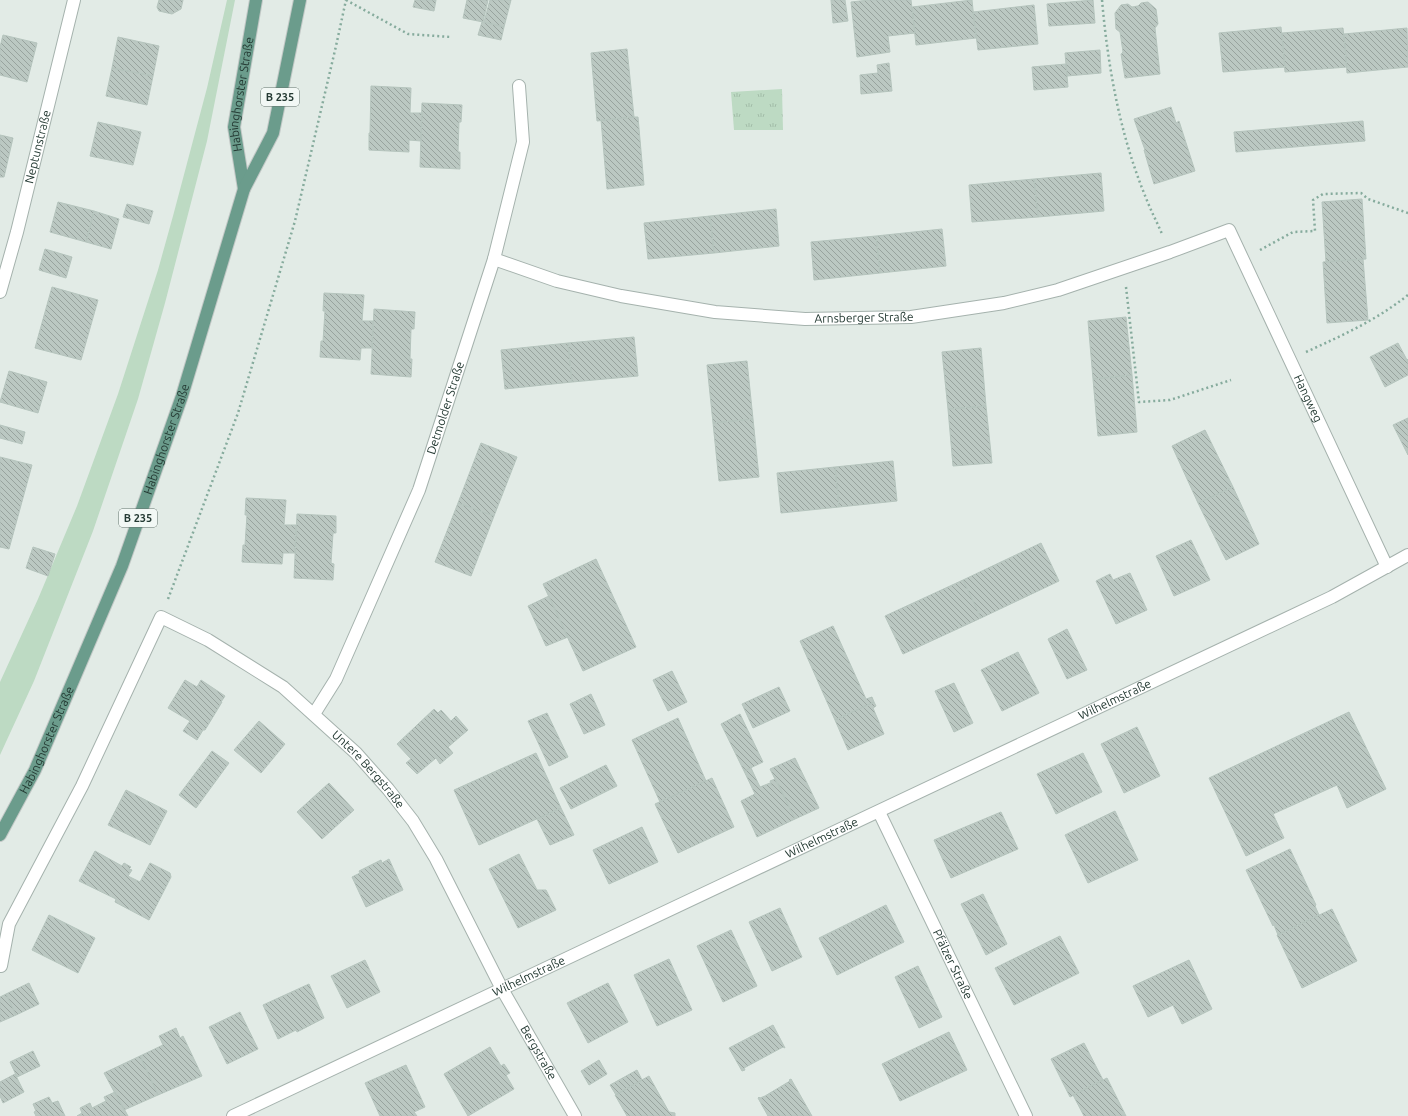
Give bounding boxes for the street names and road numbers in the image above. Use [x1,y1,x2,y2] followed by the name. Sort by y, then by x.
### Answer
[227,36,255,153] street label: Habinghorster Straße
[261,88,299,106] road number: B 235
[22,109,53,185] street label: Neptunstraße
[814,310,914,325] street label: Arnsberger Straße
[424,360,466,456] street label: Detmolder Straße
[1292,372,1325,424] street label: Hangweg
[141,382,191,496] street label: Habinghorster Straße
[119,509,157,527] road number: B 235
[1076,676,1153,722] street label: Wilhelmstraße
[17,684,76,796] street label: Habinghorster Straße
[330,728,407,810] street label: Untere Bergstraße
[783,815,860,860] street label: Wilhelmstraße
[931,927,975,1001] street label: Pfälzer Straße
[490,953,567,999] street label: Wilhelmstraße
[518,1023,560,1082] street label: Bergstraße

